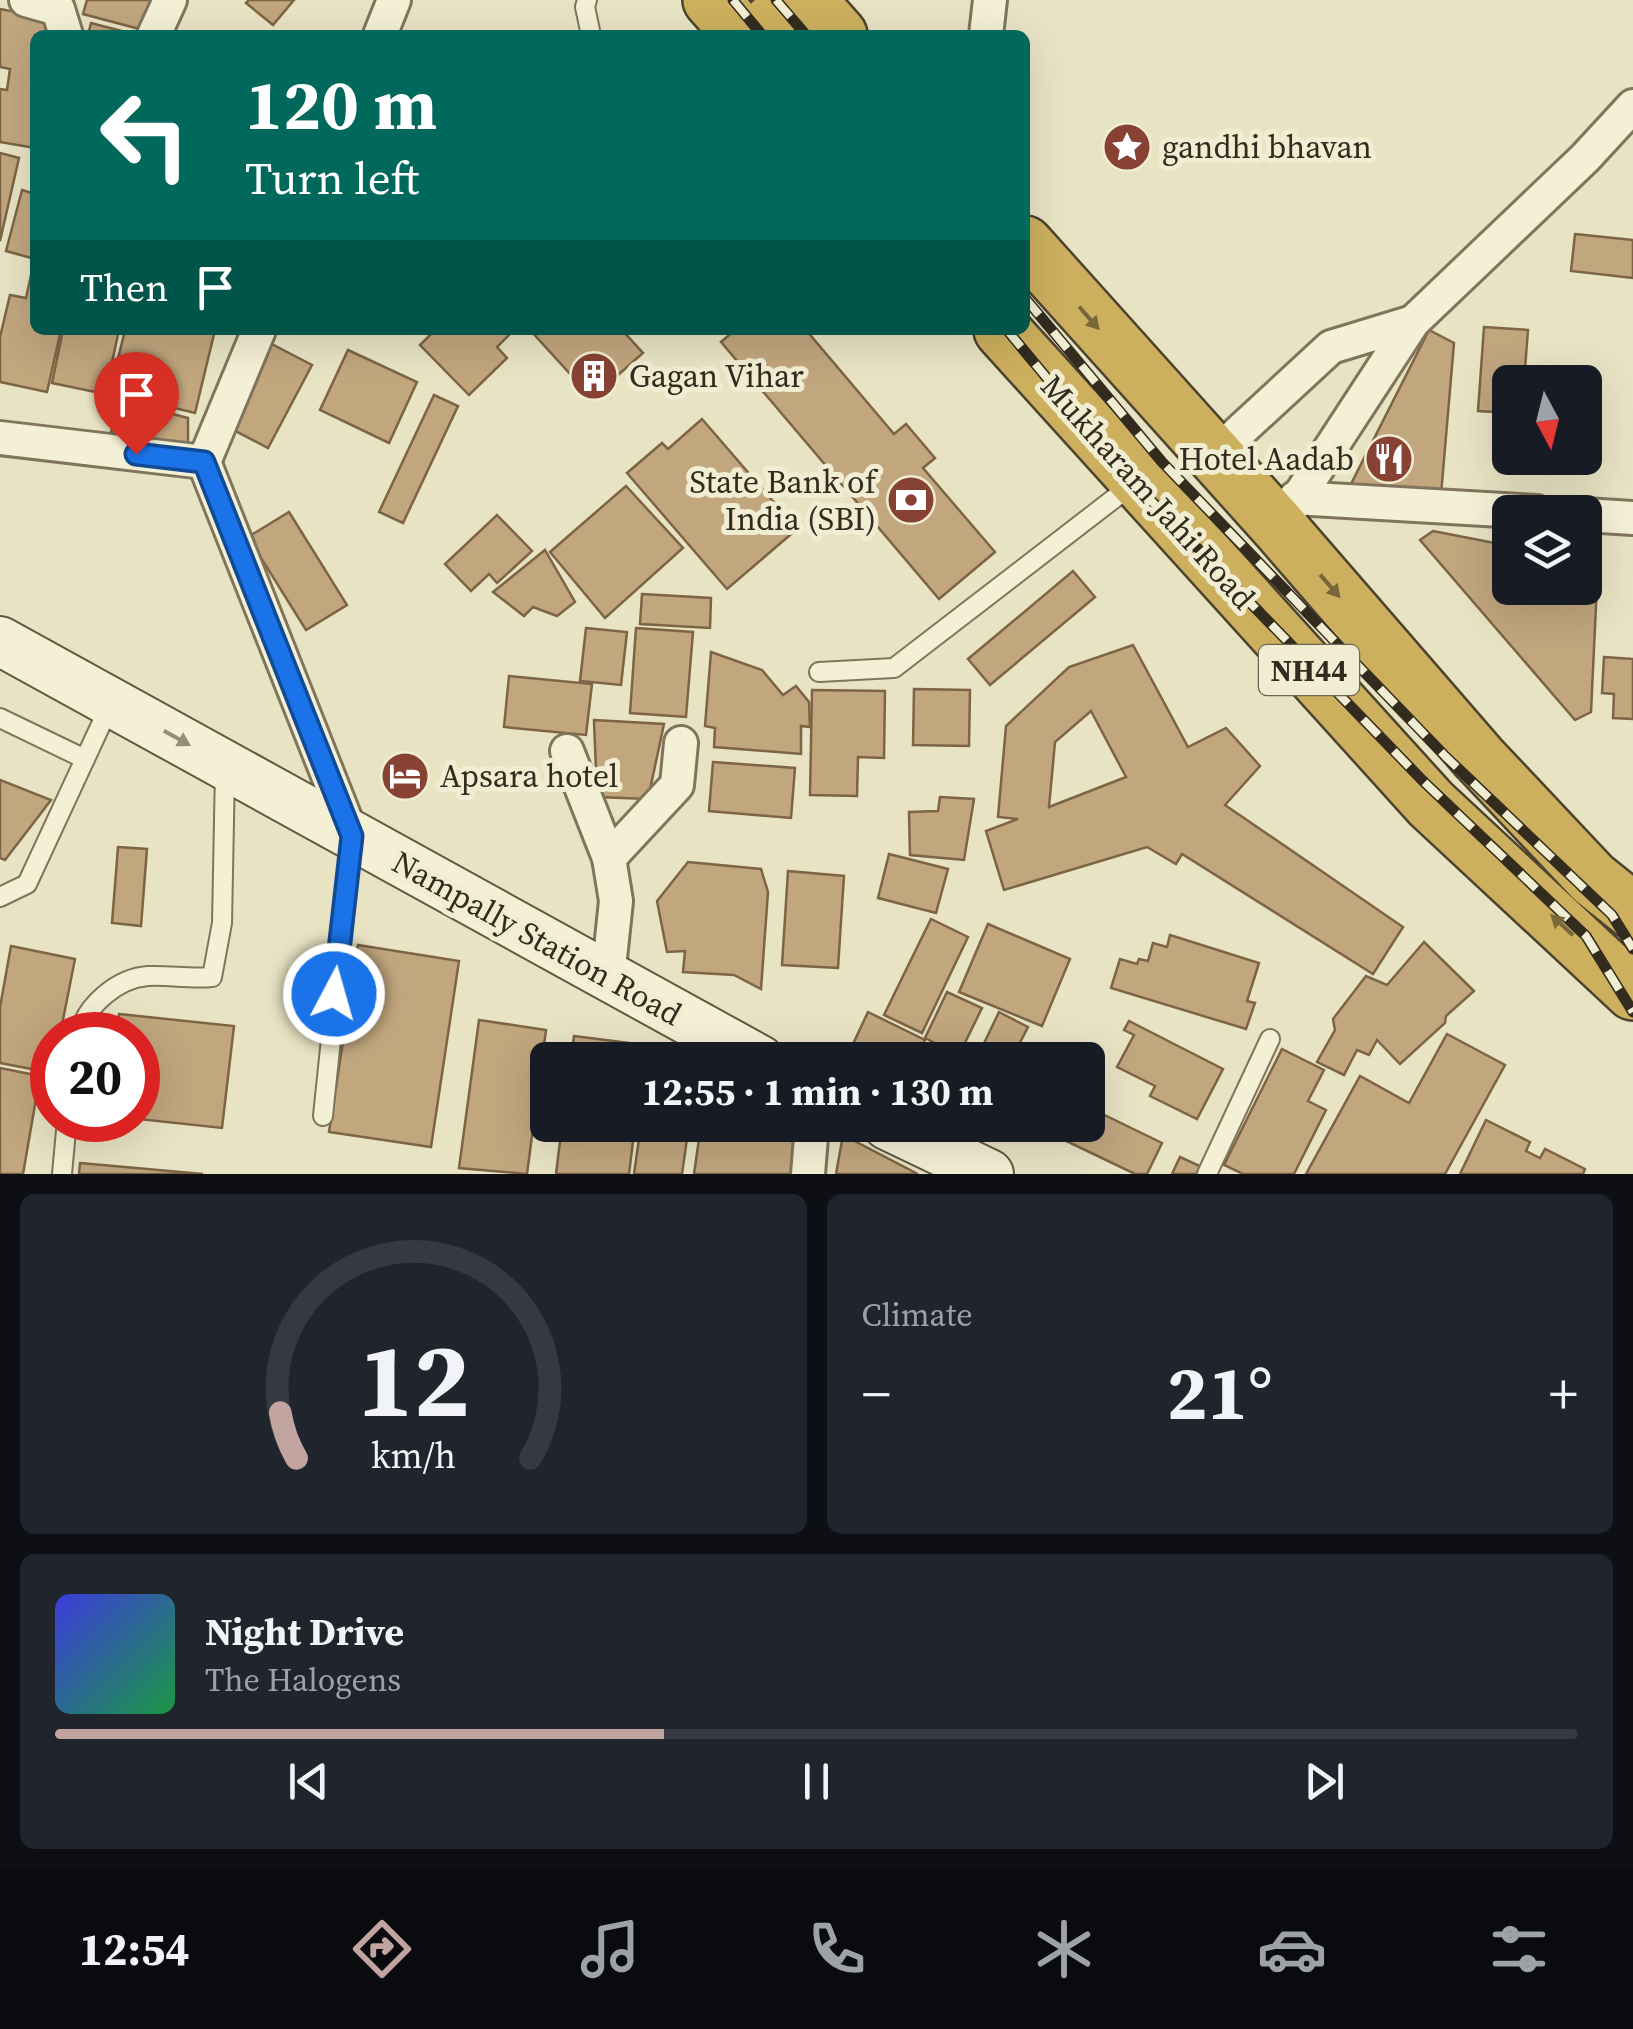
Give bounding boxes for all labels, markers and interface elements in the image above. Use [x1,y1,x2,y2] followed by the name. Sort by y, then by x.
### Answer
[245,56,437,152] text: 120 m
[80,70,210,200] icon: left
[1101,121,1153,173] place icon: gandhi bhavan
[1162,125,1372,169] place label: gandhi bhavan
[245,147,419,209] text: Turn left
[188,260,243,315] icon: arrive
[80,262,168,314] text: Then
[1078,305,1100,330] one-way arrow
[568,350,620,402] building icon: Gagan Vihar
[94,352,179,455] pin
[629,354,804,398] place label: Gagan Vihar
[1031,365,1265,619] street label: Mukharam Jahi Road
[1492,365,1602,475] north arrow
[1492,365,1602,605] map controls
[109,367,164,422] icon: arrive
[1363,433,1415,485] restaurant icon: Hotel Aadab
[1179,437,1354,481] place label: Hotel Aadab
[690,460,879,541] place label: State Bank of India (SBI)
[885,474,937,526] bank icon: State Bank of India (SBI)
[1492,495,1602,605] button: layers
[1318,573,1340,598] one-way arrow
[1259,645,1359,695] road number: NH44
[163,730,192,747] one-way arrow
[379,750,431,802] hotel icon: Apsara hotel
[440,754,618,798] place label: Apsara hotel
[384,840,690,1036] street label: Nampally Station Road
[1550,914,1574,937] one-way arrow
[282,942,386,1046] position arrow
[30,1012,160,1142] speed limit sign: 20
[641,1066,994,1118] text: 12:55 · 1 min · 130 m
[862,1293,973,1337] text: Climate
[357,1308,470,1451] text: 12
[1167,1341,1273,1444] text: 21°
[862,1356,891,1431] text: −
[1549,1356,1578,1431] text: +
[371,1431,456,1480] text: km/h
[205,1606,404,1658] text: Night Drive
[205,1658,401,1702] text: The Halogens
[281,1754,336,1809] icon: previous
[789,1754,844,1809] icon: pause
[1297,1754,1352,1809] icon: next
[347,1914,417,1984] icon: directions
[575,1914,645,1984] icon: music
[802,1914,872,1984] icon: phone
[1029,1914,1099,1984] icon: climate
[1257,1914,1327,1984] icon: car
[1484,1914,1554,1984] icon: filters
[79,1918,190,1980] text: 12:54

